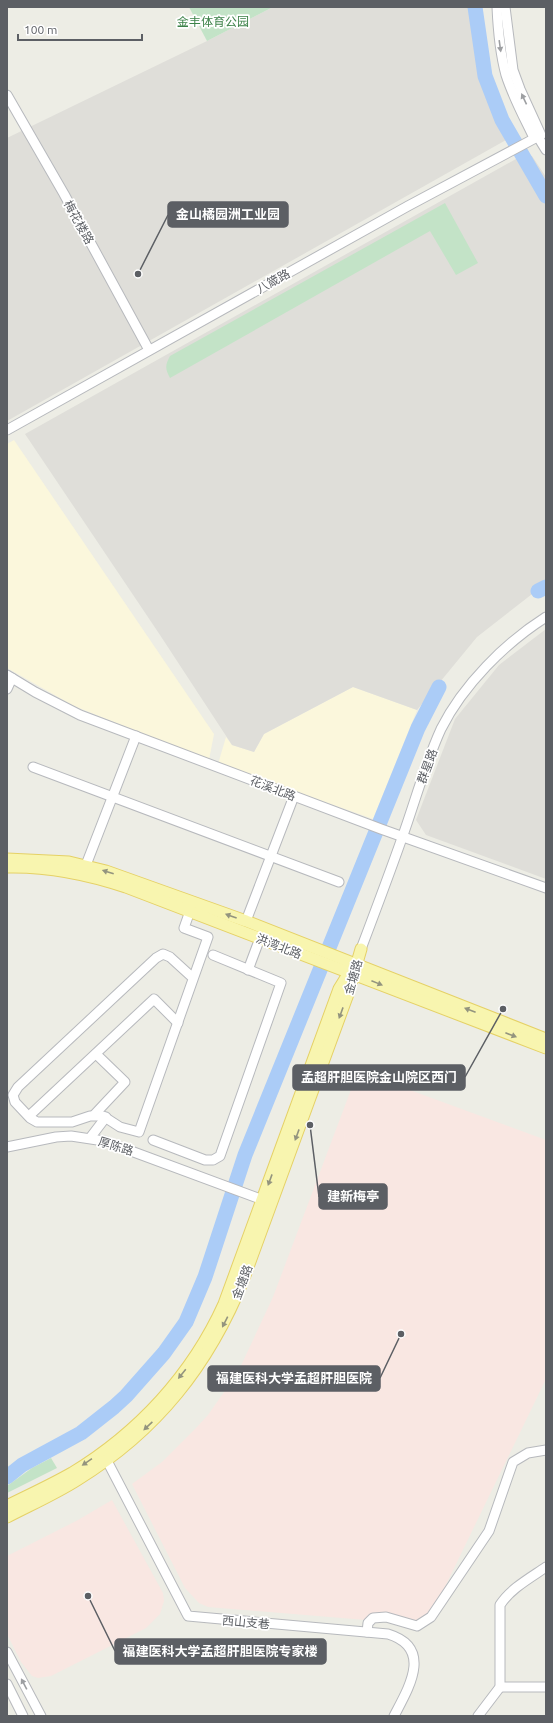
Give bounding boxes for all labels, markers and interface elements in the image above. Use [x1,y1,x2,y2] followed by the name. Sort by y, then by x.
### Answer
[177,15,249,28] park label: 金丰体育公园
[18,16,142,42] scale bar
[24,23,57,36] text: 100 m
[498,40,504,52] one-way arrow
[521,93,527,105] one-way arrow
[62,198,96,246] street label: 梅花楼路
[168,202,288,227] callout: 金山橘园洲工业园
[176,207,280,221] text: 金山橘园洲工业园
[254,267,292,295] street label: 八箴路
[415,747,439,785] street label: 群星路
[248,773,298,803] street label: 花溪北路
[102,869,114,875] one-way arrow
[224,913,236,919] one-way arrow
[254,931,304,961] street label: 洪湾北路
[342,958,364,996] street label: 金塘路
[371,981,383,987] one-way arrow
[464,1006,476,1012] one-way arrow
[338,1007,344,1019] one-way arrow
[506,1032,518,1038] one-way arrow
[293,1065,465,1090] callout: 孟超肝胆医院金山院区西门
[301,1070,457,1084] text: 孟超肝胆医院金山院区西门
[293,1129,299,1141] one-way arrow
[97,1135,135,1157] street label: 厚陈路
[266,1175,272,1187] one-way arrow
[319,1184,387,1209] callout: 建新梅亭
[327,1189,379,1203] text: 建新梅亭
[229,1263,255,1301] street label: 金塘路
[222,1316,228,1328] one-way arrow
[208,1366,380,1391] callout: 福建医科大学孟超肝胆医院
[178,1369,187,1380] one-way arrow
[216,1371,372,1385] text: 福建医科大学孟超肝胆医院
[143,1421,153,1430] one-way arrow
[82,1459,93,1466] one-way arrow
[222,1613,270,1631] street label: 西山支巷
[115,1639,326,1664] callout: 福建医科大学孟超肝胆医院专家楼
[122,1644,318,1658] text: 福建医科大学孟超肝胆医院专家楼
[21,1678,27,1690] one-way arrow

